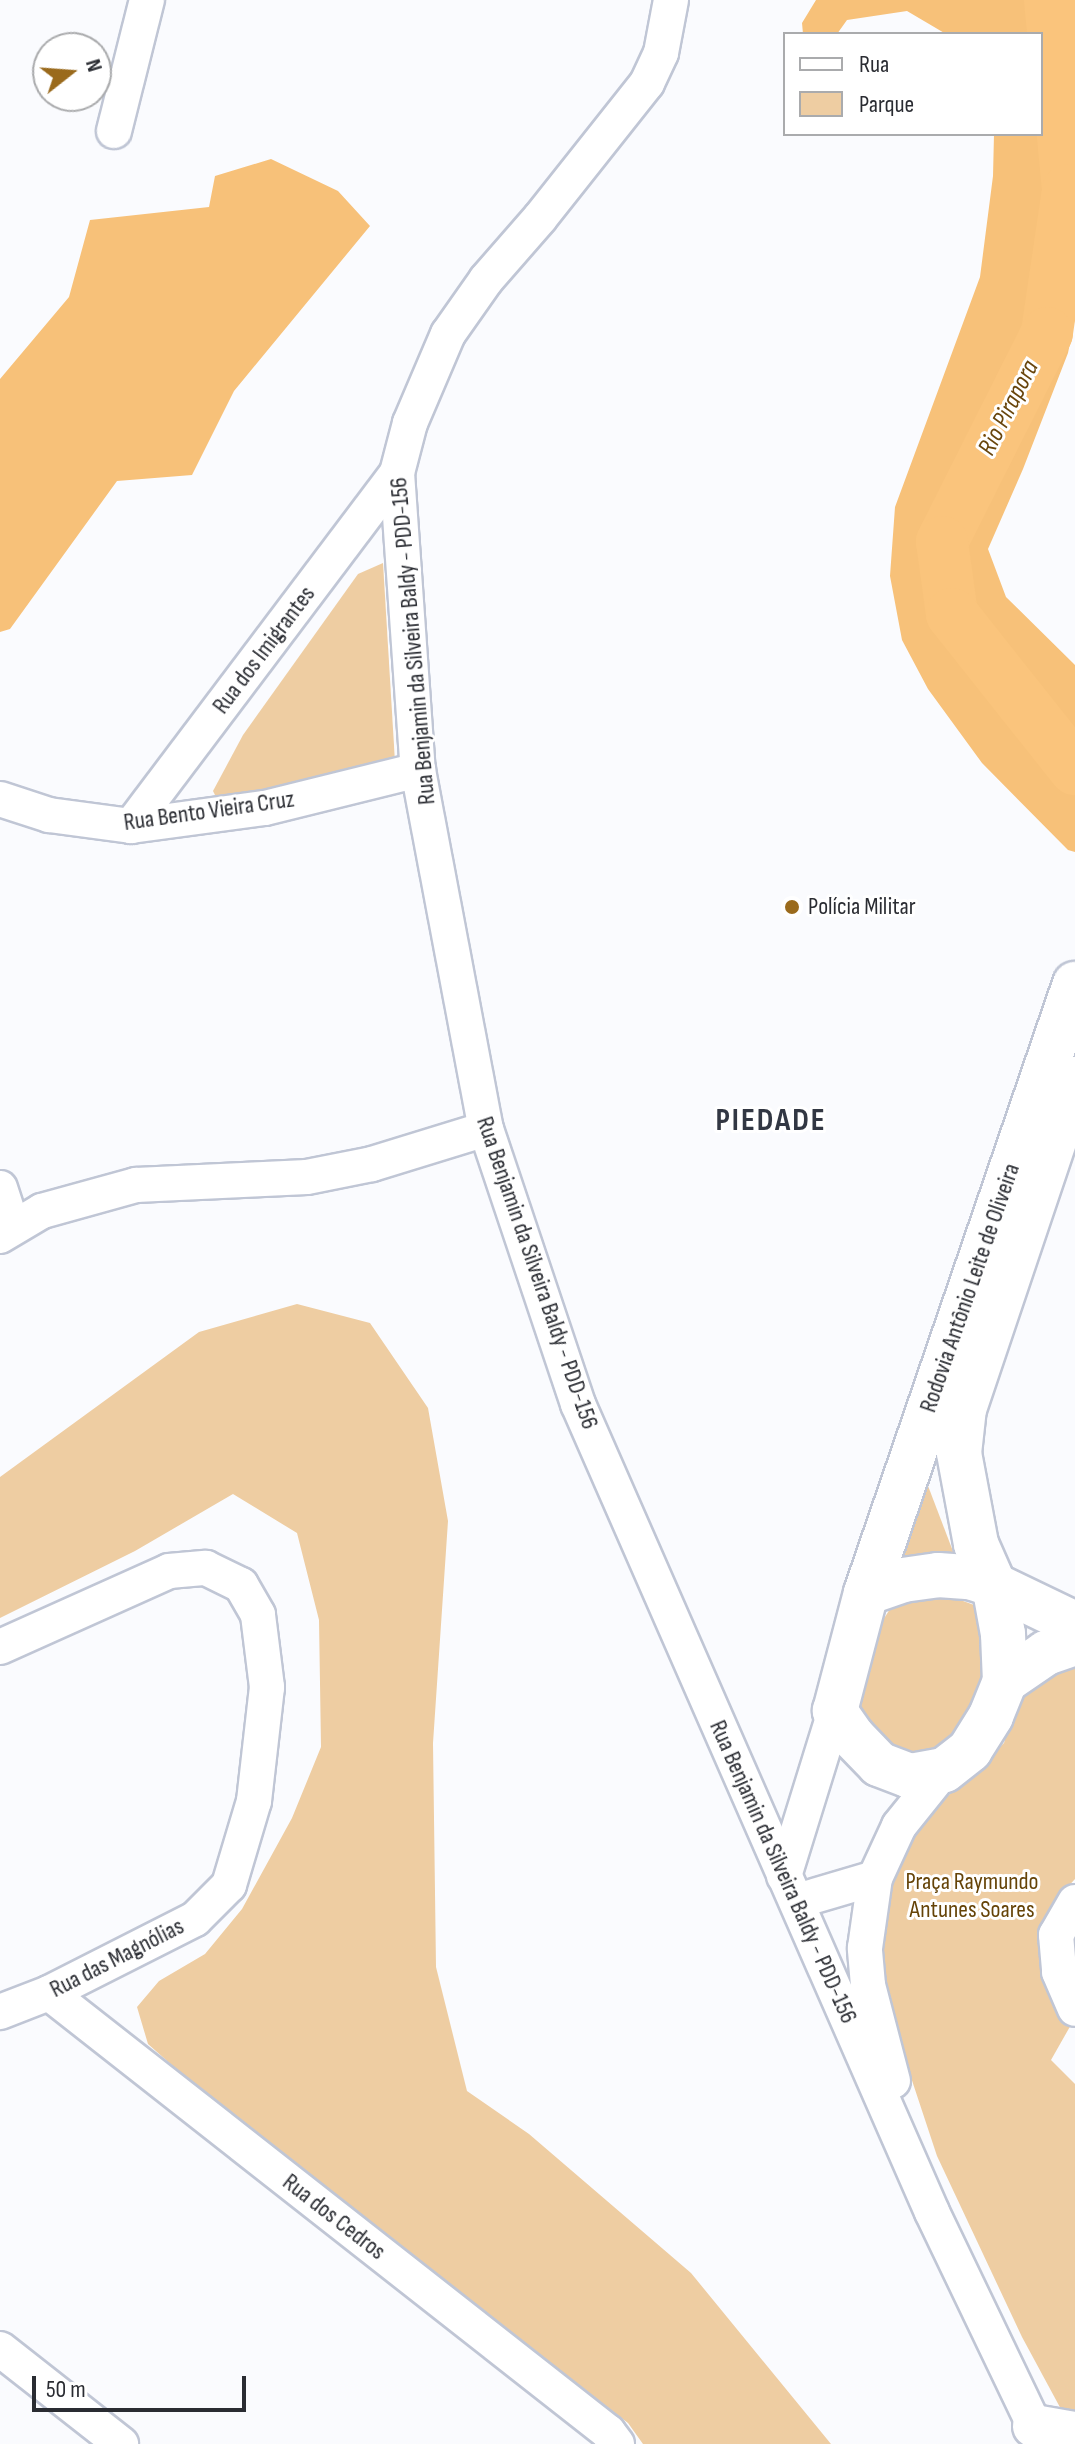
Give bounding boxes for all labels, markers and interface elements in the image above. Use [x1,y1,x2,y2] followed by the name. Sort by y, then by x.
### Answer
[32,32,112,112] north arrow
[783,32,1043,136] legend
[859,50,889,79] text: Rua
[79,56,108,75] text: N
[859,90,914,119] text: Parque
[972,355,1046,461] water label: Rio Pirapora
[384,476,442,806] street label: Rua Benjamin da Silveira Baldy - PDD-156
[207,580,321,720] street label: Rua dos Imigrantes
[122,785,296,837] street label: Rua Bento Vieira Cruz
[808,893,916,921] place label: Polícia Militar
[783,898,801,916] marker: Polícia Militar
[715,1102,827,1140] district label: PIEDADE
[470,1113,604,1433] street label: Rua Benjamin da Silveira Baldy - PDD-156
[914,1160,1026,1416] street label: Rodovia Antônio Leite de Oliveira
[703,1716,863,2028] street label: Rua Benjamin da Silveira Baldy - PDD-156
[905,1868,1039,1924] park label: Praça Raymundo Antunes Soares
[45,1912,189,2004] street label: Rua das Magnólias
[277,2168,391,2266] street label: Rua dos Cedros
[36,2360,250,2410] scale bar
[46,2375,86,2404] text: 50 m

